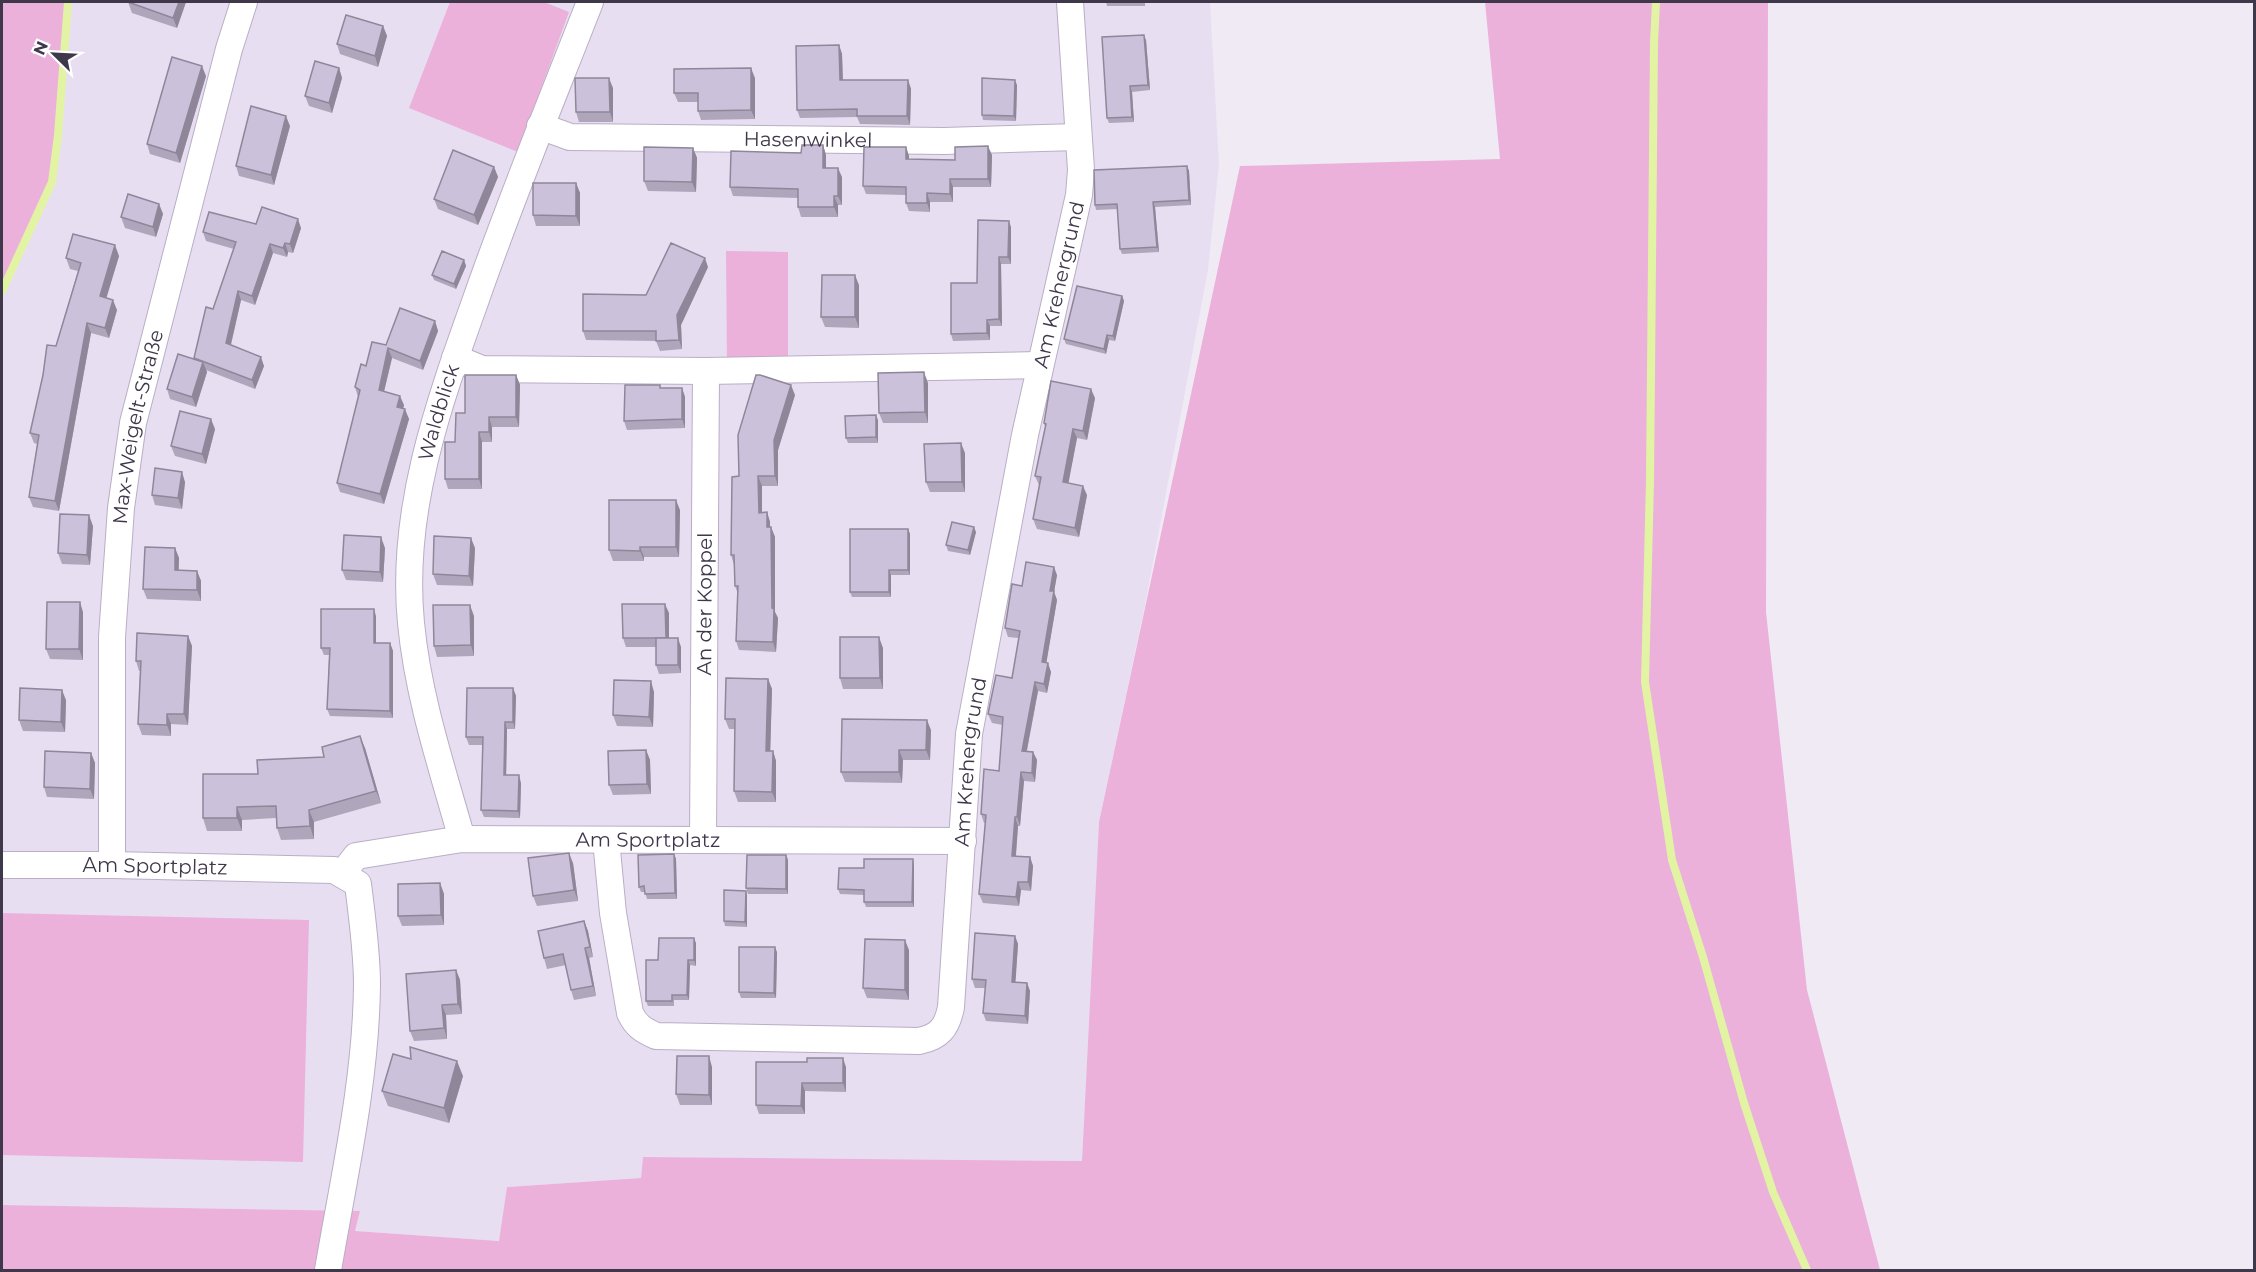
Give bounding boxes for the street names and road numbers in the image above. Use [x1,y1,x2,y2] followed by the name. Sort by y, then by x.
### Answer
[744,127,873,152] street label: Hasenwinkel
[1028,199,1089,370] street label: Am Krehergrund
[108,327,168,525] street label: Max-Weigelt-Straße
[413,361,464,463] street label: Waldblick
[692,532,717,676] street label: An der Koppel
[950,675,991,847] street label: Am Krehergrund
[575,827,720,852] street label: Am Sportplatz
[83,853,228,880] street label: Am Sportplatz

